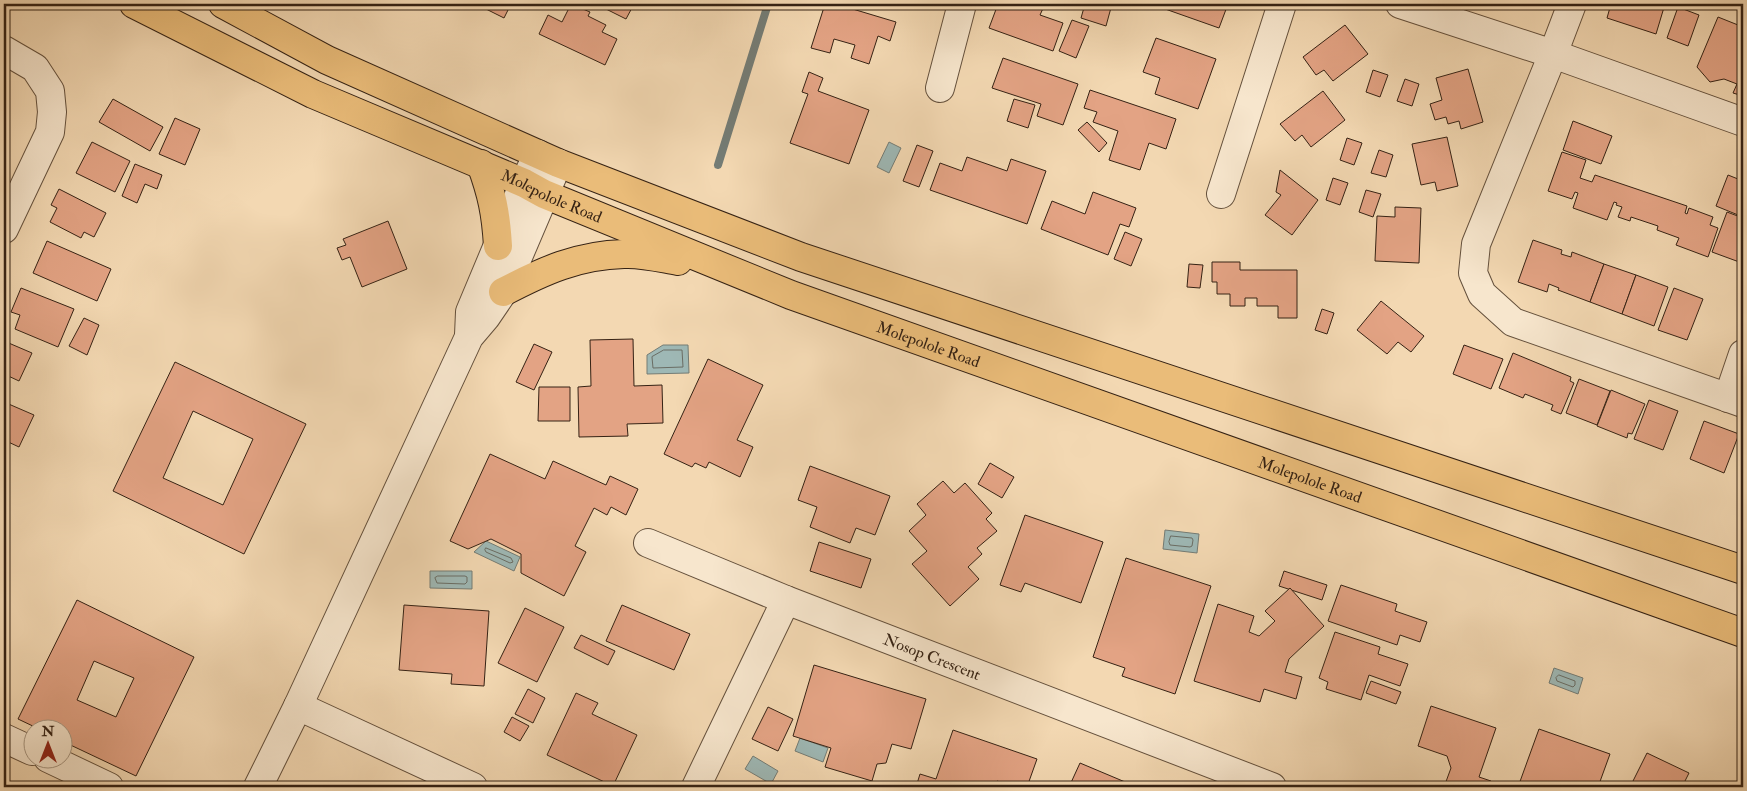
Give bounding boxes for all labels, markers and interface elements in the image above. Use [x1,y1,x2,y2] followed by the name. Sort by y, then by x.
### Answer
[498,166,605,228] street label: Molepolole Road
[874,317,983,372] street label: Molepolole Road
[1255,453,1364,508] street label: Molepolole Road
[880,629,983,685] street label: Nosop Crescent
[22,718,72,768] north arrow
[41,723,55,740] text: N

